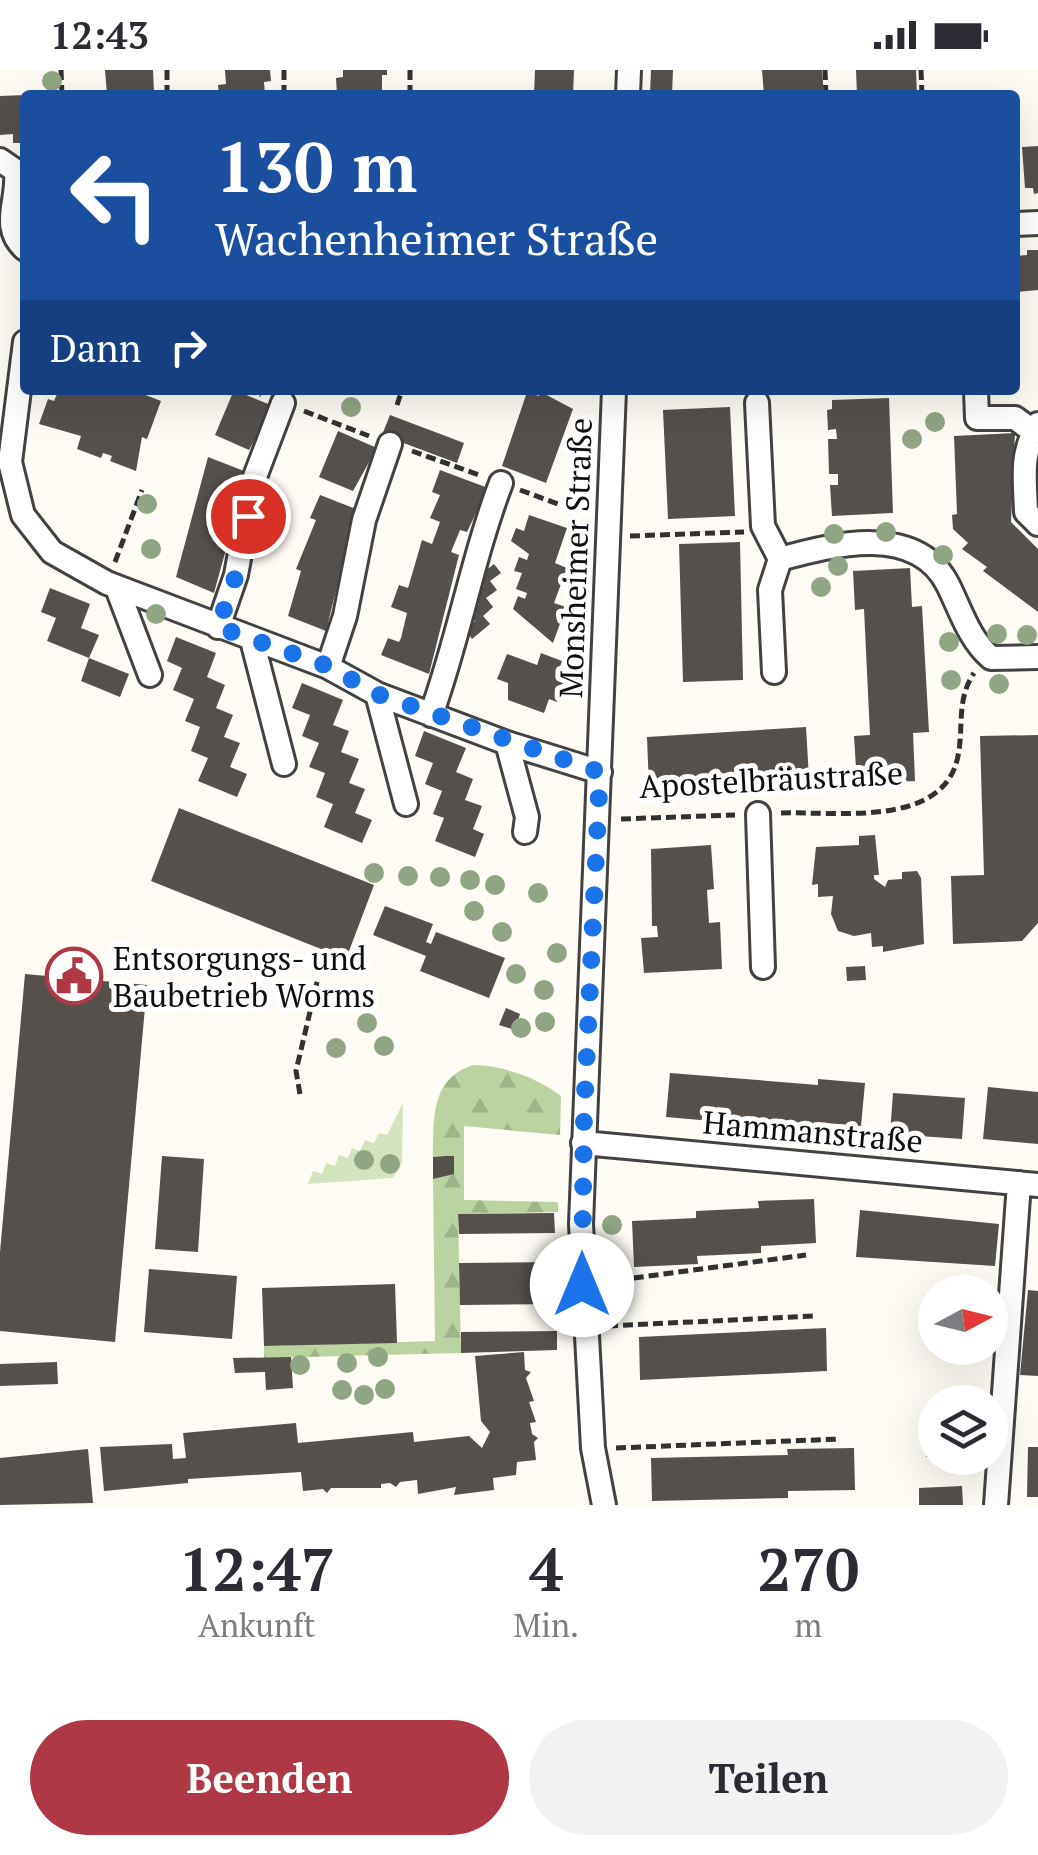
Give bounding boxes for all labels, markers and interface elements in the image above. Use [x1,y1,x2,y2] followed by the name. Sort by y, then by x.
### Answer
[50,10,149,60] text: 12:43
[215,119,417,212] text: 130 m
[50,130,180,260] icon: left
[215,208,658,268] text: Wachenheimer Straße
[161,320,216,375] icon: right
[50,323,141,373] text: Dann
[549,417,601,699] street label: Monsheimer Straße
[206,474,291,559] pin
[221,489,276,544] icon: arrive
[638,751,904,807] street label: Apostelbräustraße
[113,937,375,1016] place label: Entsorgungs- und Baubetrieb Worms
[44,946,104,1006] public building icon: Entsorgungs- und Baubetrieb Worms
[701,1100,925,1162] street label: Hammanstraße
[530,1233,634,1337] position arrow
[918,1275,1008,1365] north arrow
[918,1275,1008,1475] map controls
[918,1385,1008,1475] button: layers
[179,1529,335,1608] text: 12:47
[529,1529,563,1608] text: 4
[758,1529,859,1608] text: 270
[198,1604,315,1646] text: Ankunft
[514,1604,579,1646] text: Min.
[795,1604,822,1646] text: m
[30,1720,509,1835] button: Beenden
[529,1720,1008,1835] button: Teilen

